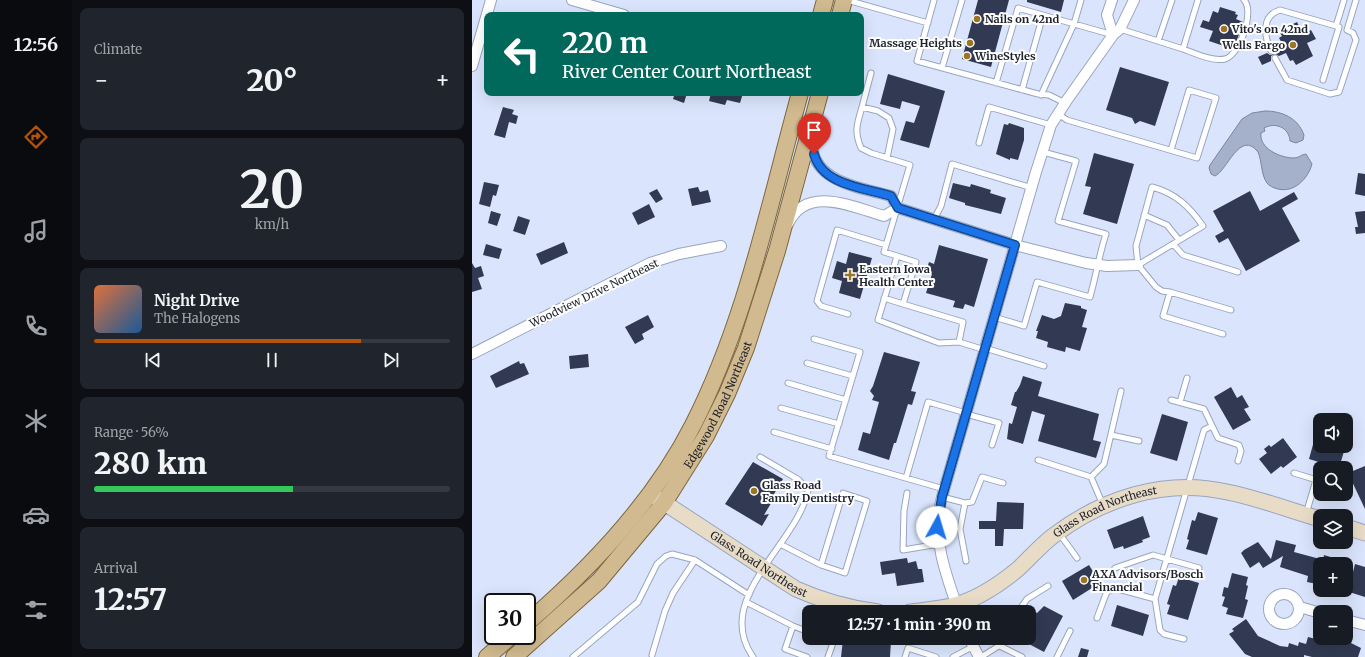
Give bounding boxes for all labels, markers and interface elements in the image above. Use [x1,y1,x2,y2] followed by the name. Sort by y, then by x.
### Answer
[985,12,1059,26] place label: Nails on 42nd
[972,14,982,24] marker: Nails on 42nd
[1231,22,1308,36] place label: Vito's on 42nd
[1219,24,1229,34] marker: Vito's on 42nd
[562,25,648,61] text: 220 m
[496,28,548,80] icon: left
[14,33,58,56] text: 12:56
[869,36,962,50] place label: Massage Heights
[965,38,975,48] marker: Massage Heights
[1221,38,1285,52] place label: Wells Fargo
[1288,40,1298,50] marker: Wells Fargo
[94,41,142,58] text: Climate
[974,49,1036,63] place label: WineStyles
[962,51,972,61] marker: WineStyles
[562,60,812,83] text: River Center Court Northeast
[246,61,298,99] text: 20°
[94,66,109,94] text: −
[435,66,450,94] text: +
[797,113,831,154] pin
[803,119,825,141] icon: arrive
[22,123,50,151] icon: directions
[240,157,304,222] text: 20
[255,216,289,233] text: km/h
[22,217,50,245] icon: music
[526,255,661,331] street label: Woodview Drive Northeast
[859,262,933,289] place label: Eastern Iowa Health Center
[844,269,856,281] marker: Eastern Iowa Health Center
[154,291,239,310] text: Night Drive
[154,310,240,327] text: The Halogens
[22,312,50,340] icon: phone
[681,339,755,471] street label: Edgewood Road Northeast
[142,349,164,371] icon: previous
[261,349,283,371] icon: pause
[380,349,402,371] icon: next
[22,407,50,435] icon: climate
[1313,413,1353,645] map controls
[1313,413,1353,453] button: sound
[94,424,169,441] text: Range · 56%
[94,444,207,482] text: 280 km
[1313,461,1353,501] button: search
[762,478,854,505] place label: Glass Road Family Dentistry
[1050,483,1159,540] street label: Glass Road Northeast
[749,486,759,496] marker: Glass Road Family Dentistry
[22,501,50,529] icon: car
[916,506,958,548] position arrow
[1313,509,1353,549] button: layers
[708,528,810,600] street label: Glass Road Northeast
[1313,557,1353,597] button: +
[94,560,137,577] text: Arrival
[1091,567,1204,594] place label: AXA Advisors/Bosch Financial
[1079,575,1089,585] marker: AXA Advisors/Bosch Financial
[94,580,167,618] text: 12:57
[484,593,536,645] speed limit sign: 30
[22,596,50,624] icon: filters
[1313,605,1353,645] button: −
[847,615,991,634] text: 12:57 · 1 min · 390 m

